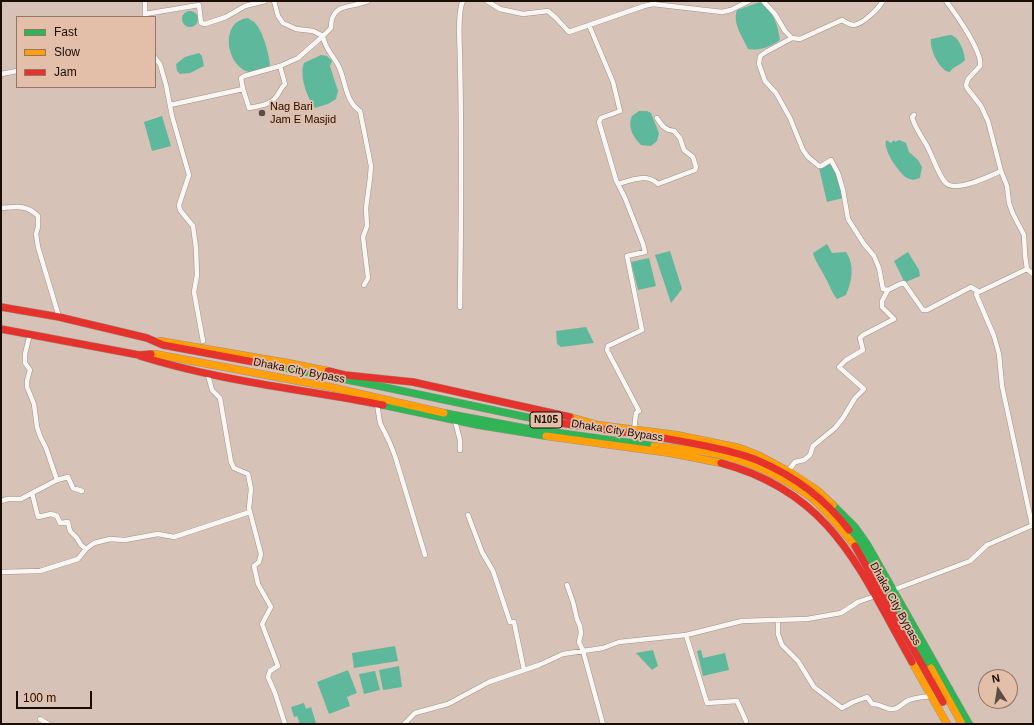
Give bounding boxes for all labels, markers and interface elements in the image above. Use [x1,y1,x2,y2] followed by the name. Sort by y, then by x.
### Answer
[16,16,156,88] legend
[54,25,77,39] text: Fast
[54,45,80,59] text: Slow
[54,65,77,79] text: Jam
[270,100,336,126] place label: Nag Bari Jam E Masjid
[257,108,267,118] marker: Nag Bari Jam E Masjid
[252,356,346,386] street label: Dhaka City Bypass
[530,412,562,428] road number: N105
[570,417,664,445] street label: Dhaka City Bypass
[867,560,923,648] street label: Dhaka City Bypass
[978,669,1018,709] north arrow
[991,672,1001,685] text: N
[18,683,94,709] scale bar
[23,691,56,705] text: 100 m

